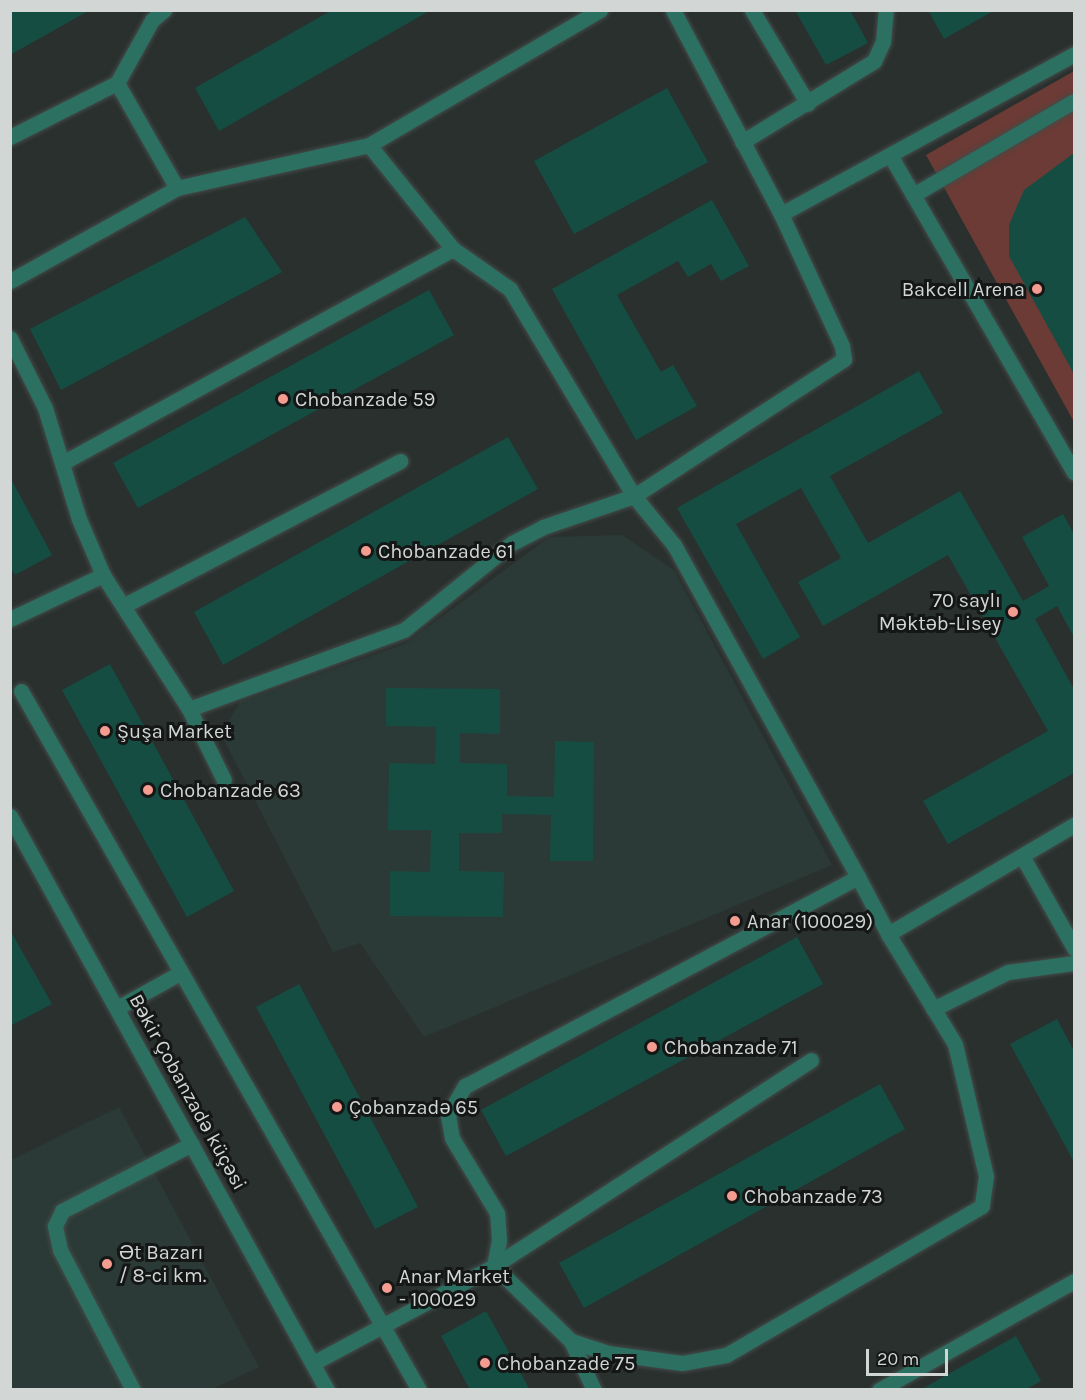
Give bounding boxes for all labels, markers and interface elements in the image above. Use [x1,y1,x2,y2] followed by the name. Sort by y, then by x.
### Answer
[902,277,1025,301] place label: Bakcell Arena
[1030,282,1044,296] marker: Bakcell Arena
[295,387,435,411] place label: Chobanzade 59
[276,392,290,406] marker: Chobanzade 59
[378,539,514,563] place label: Chobanzade 61
[359,544,373,558] marker: Chobanzade 61
[879,588,1001,635] place label: 70 saylı Məktəb-Lisey
[1006,605,1020,619] marker: 70 saylı Məktəb-Lisey
[117,719,232,743] place label: Şuşa Market
[98,724,112,738] marker: Şuşa Market
[160,778,301,802] place label: Chobanzade 63
[141,783,155,797] marker: Chobanzade 63
[747,909,873,933] place label: Anar (100029)
[728,914,742,928] marker: Anar (100029)
[124,990,252,1194] street label: Bəkir Çobanzadə küçəsi
[664,1035,798,1059] place label: Chobanzade 71
[645,1040,659,1054] marker: Chobanzade 71
[349,1095,478,1119] place label: Çobanzadə 65
[330,1100,344,1114] marker: Çobanzadə 65
[744,1184,883,1208] place label: Chobanzade 73
[725,1189,739,1203] marker: Chobanzade 73
[119,1240,206,1287] place label: Ət Bazarı / 8-ci km.
[100,1257,114,1271] marker: Ət Bazarı / 8-ci km.
[399,1264,510,1311] place label: Anar Market - 100029
[380,1281,394,1295] marker: Anar Market - 100029
[869,1337,952,1375] scale bar
[877,1348,919,1370] text: 20 m
[497,1351,635,1375] place label: Chobanzade 75
[478,1356,492,1370] marker: Chobanzade 75

